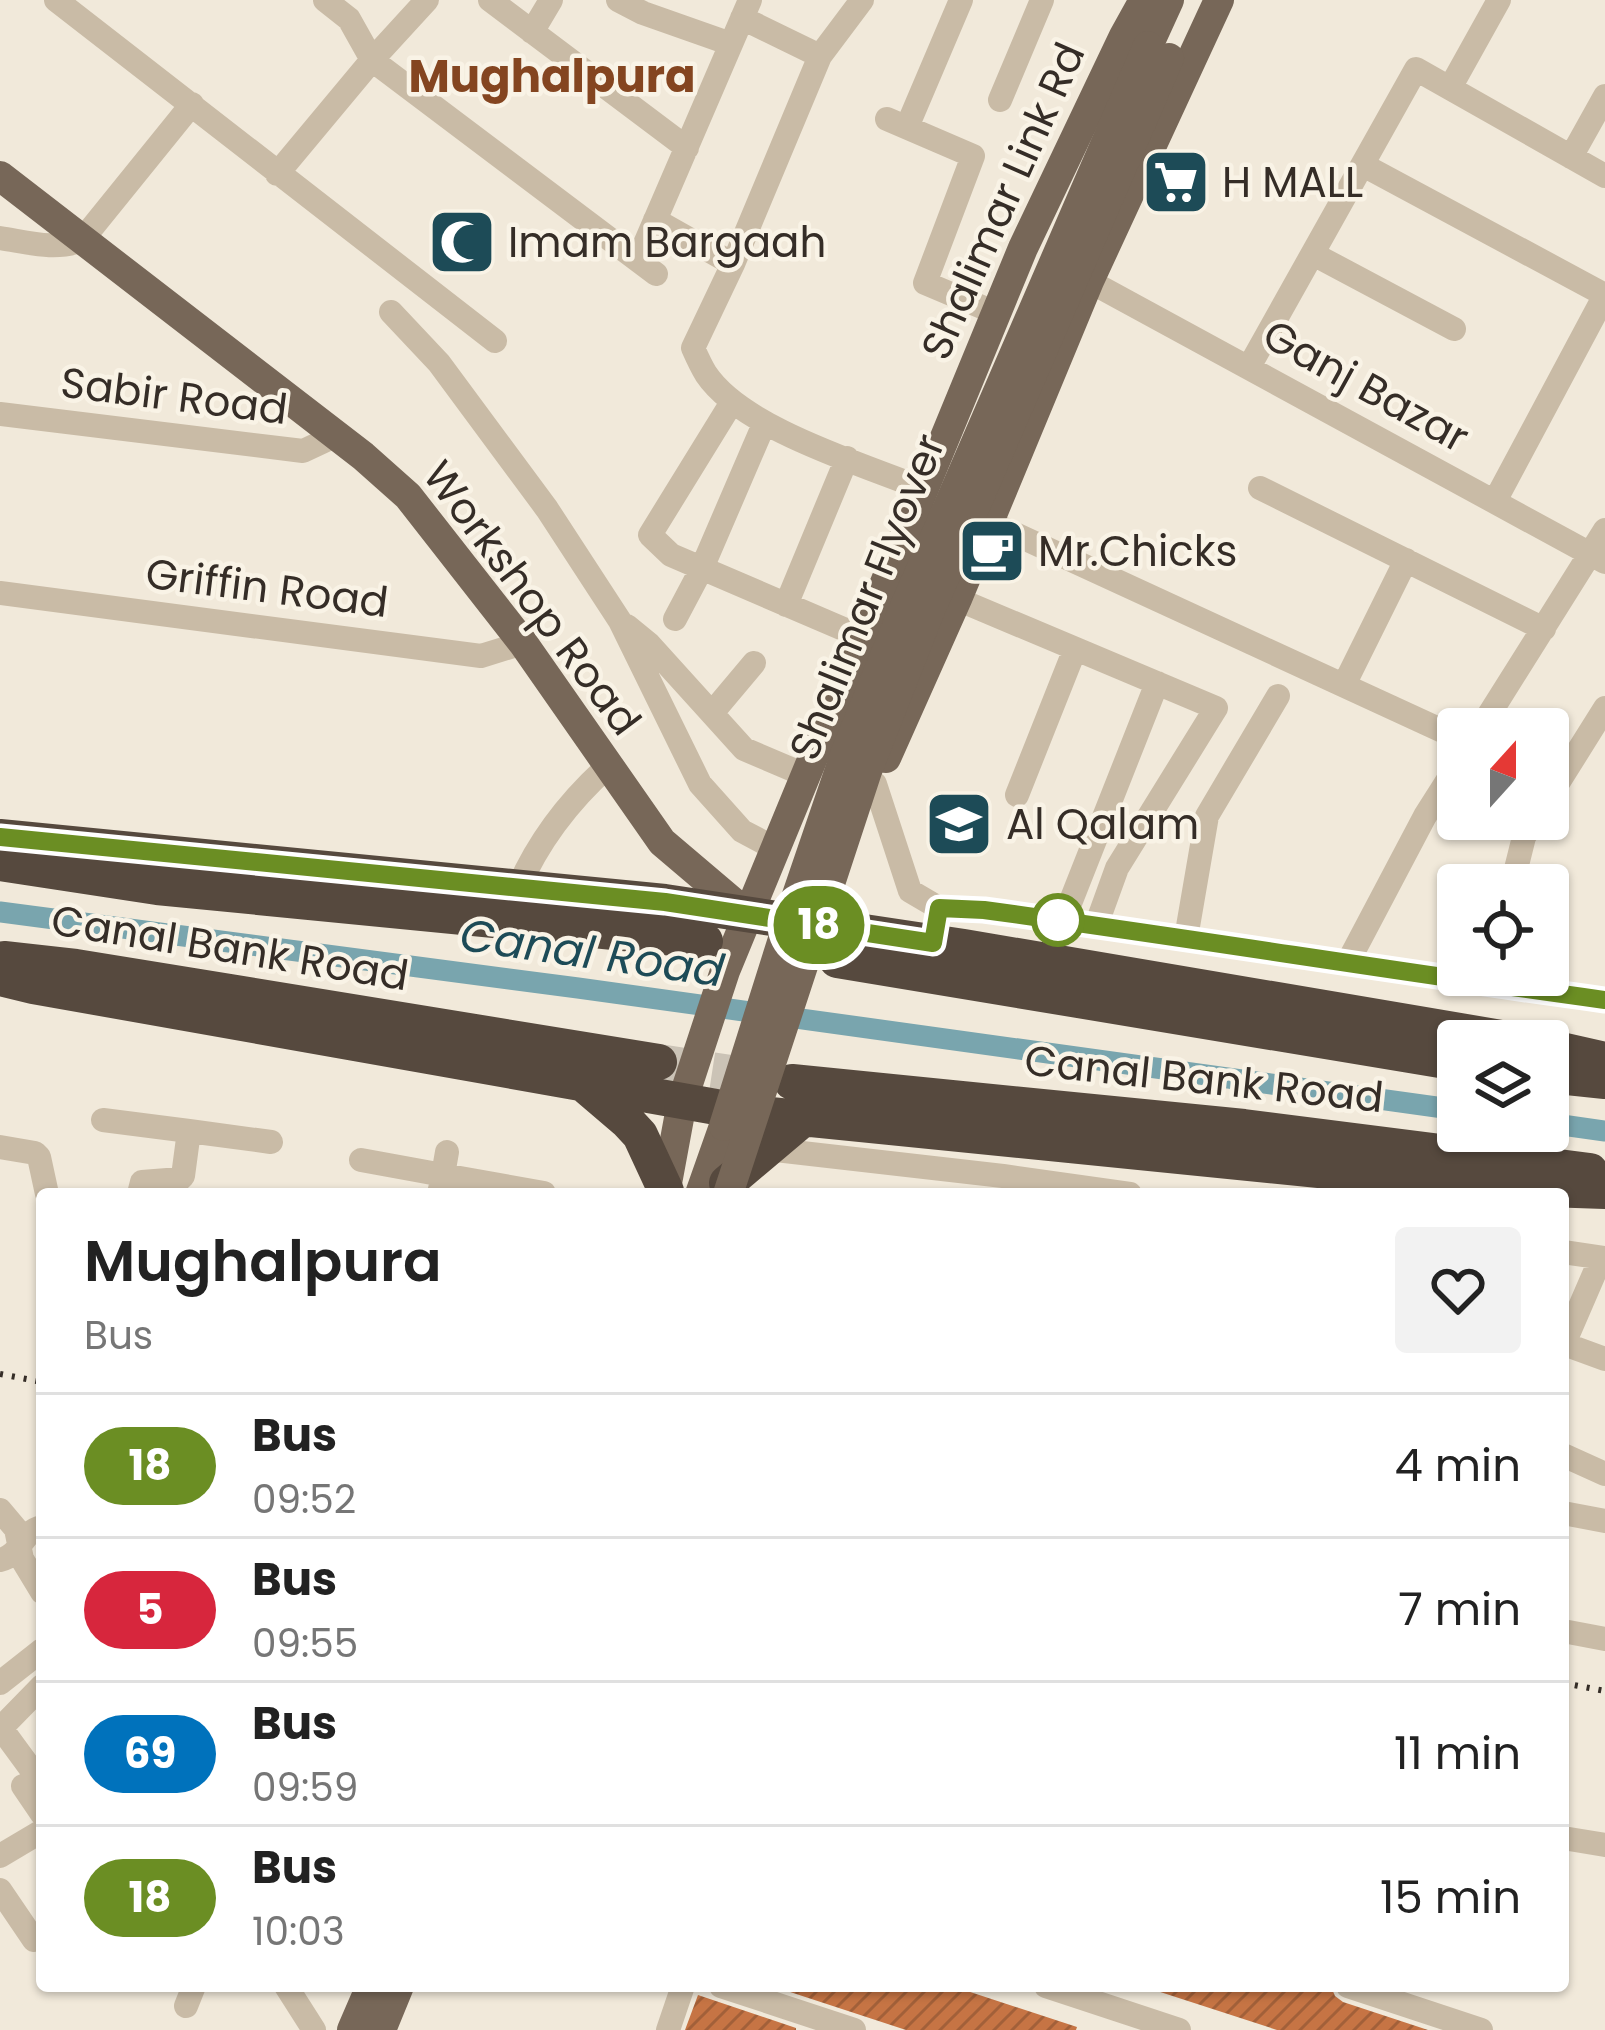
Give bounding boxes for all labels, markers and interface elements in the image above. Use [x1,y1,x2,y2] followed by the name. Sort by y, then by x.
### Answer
[907,33,1099,369] street label: Shalimar Link Rd
[408,45,696,108] district label: Mughalpura
[1141,147,1211,217] supermarket icon: H MALL
[1222,153,1363,212] place label: H MALL
[427,207,497,277] mosque icon: Imam Bargaah
[508,213,826,272] place label: Imam Bargaah
[1252,305,1480,467] street label: Ganj Bazar
[57,353,291,439] street label: Sabir Road
[775,425,959,769] street label: Shalimar Flyover
[409,449,655,747] street label: Workshop Road
[957,516,1027,586] cafe icon: Mr.Chicks
[1038,522,1237,581] place label: Mr.Chicks
[142,544,392,632] street label: Griffin Road
[1437,708,1569,840] north arrow
[1437,708,1569,1152] map controls
[924,789,994,859] school or university icon: Al Qalam
[1006,795,1199,854] place label: Al Qalam
[1437,864,1569,996] button: locate
[765,886,873,964] line badge: 18
[47,891,413,1005] street label: Canal Bank Road
[797,895,841,954] text: 18
[1033,895,1083,945] unlabelled marker
[456,903,729,1003] water label: Canal Road
[1437,1020,1569,1152] button: layers
[1022,1031,1386,1127] street label: Canal Bank Road
[84,1221,442,1301] text: Mughalpura
[1395,1227,1521,1353] button: heart
[84,1308,153,1363] text: Bus
[252,1404,337,1467] text: Bus
[1394,1434,1521,1497] text: 4 min
[128,1436,172,1495] text: 18
[252,1472,356,1527] text: 09:52
[252,1548,337,1611] text: Bus
[1398,1578,1521,1641] text: 7 min
[136,1580,164,1639] text: 5
[252,1616,358,1671] text: 09:55
[252,1692,337,1755] text: Bus
[1394,1722,1521,1785] text: 11 min
[124,1724,176,1783] text: 69
[252,1760,358,1815] text: 09:59
[252,1836,337,1899] text: Bus
[1380,1866,1521,1929] text: 15 min
[128,1868,172,1927] text: 18
[252,1904,345,1959] text: 10:03

